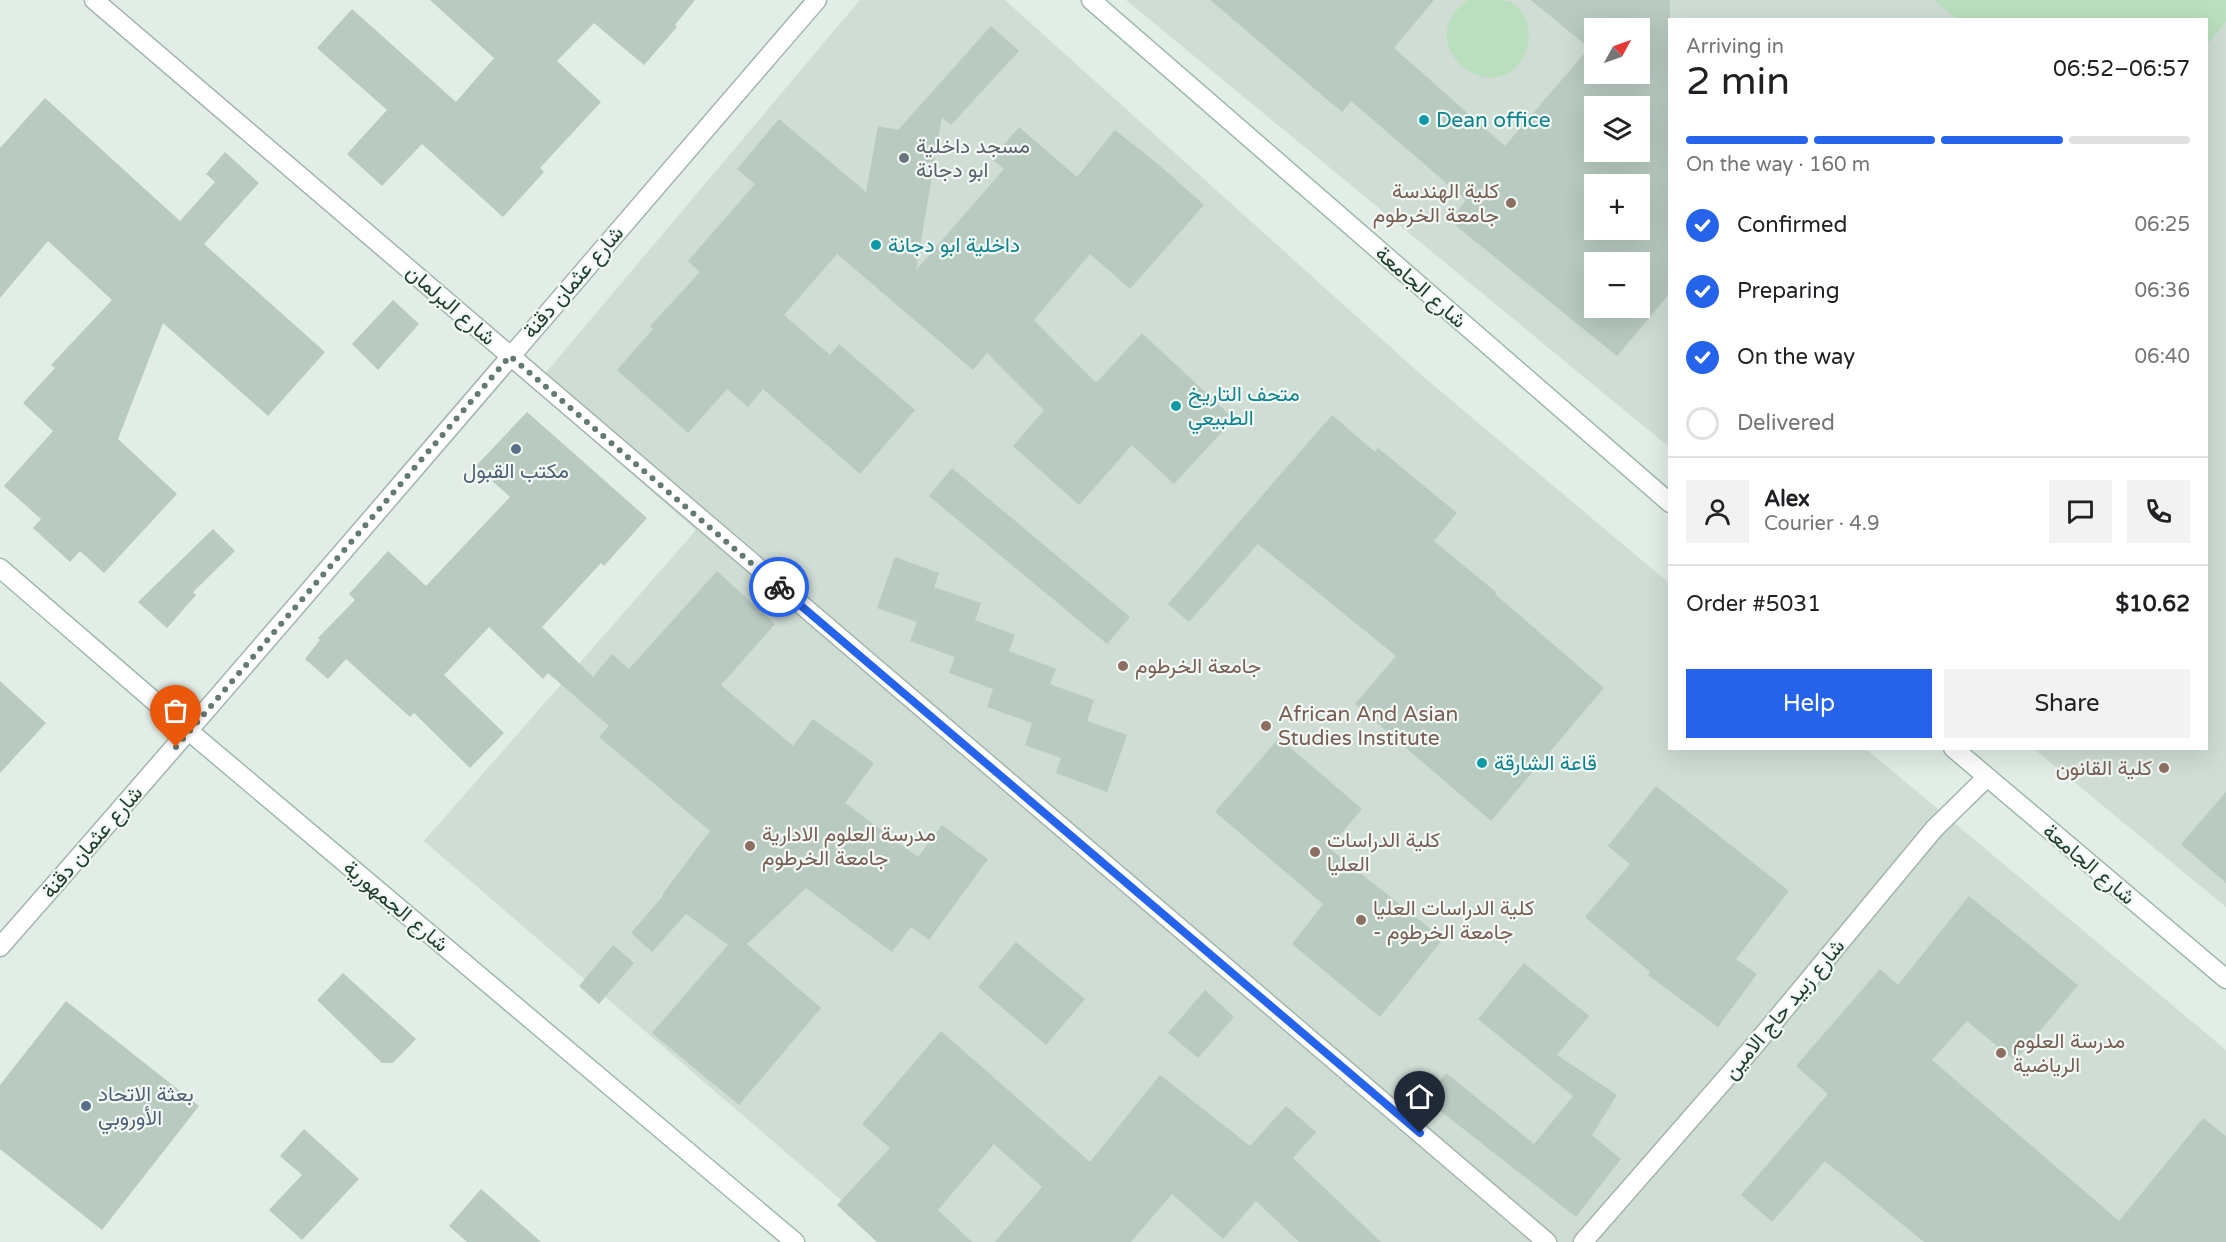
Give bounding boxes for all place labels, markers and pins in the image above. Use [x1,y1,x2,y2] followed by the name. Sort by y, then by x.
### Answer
[1436,108,1551,133] place label: Dean office
[1417,113,1431,127] marker: Dean office
[916,134,1030,183] place label: مسجد داخلية ابو دجانة
[897,151,911,165] marker: مسجد داخلية ابو دجانة
[1373,179,1499,229] place label: كلية الهندسة جامعة الخرطوم
[1504,196,1518,210] marker: كلية الهندسة جامعة الخرطوم
[888,233,1020,258] place label: داخلية ابو دجانة
[869,238,883,252] marker: داخلية ابو دجانة
[1188,382,1300,435] place label: متحف التاريخ الطبيعي
[1169,399,1183,413] marker: متحف التاريخ الطبيعي
[509,442,523,456] marker: مكتب القبول
[463,459,569,484] place label: مكتب القبول
[1135,654,1261,680] place label: جامعة الخرطوم
[1116,659,1130,673] marker: جامعة الخرطوم
[150,685,201,747] pin
[1278,702,1458,751] place label: African And Asian Studies Institute
[1259,719,1273,733] marker: African And Asian Studies Institute
[1494,751,1597,776] place label: قاعة الشارقة
[1475,756,1489,770] marker: قاعة الشارقة
[2056,756,2152,781] place label: كلية القانون
[2157,761,2171,775] marker: كلية القانون
[762,822,936,872] place label: مدرسة العلوم الادارية جامعة الخرطوم
[1327,828,1440,877] place label: كلية الدراسات العليا
[743,839,757,853] marker: مدرسة العلوم الادارية جامعة الخرطوم
[1308,845,1322,859] marker: كلية الدراسات العليا
[1373,896,1534,946] place label: كلية الدراسات العليا - جامعة الخرطوم
[1354,913,1368,927] marker: كلية الدراسات العليا - جامعة الخرطوم
[2013,1029,2125,1078] place label: مدرسة العلوم الرياضية
[1994,1046,2008,1060] marker: مدرسة العلوم الرياضية
[1394,1071,1445,1133] pin
[98,1082,194,1135] place label: بعثة الاتحاد الأوروبي
[79,1099,93,1113] marker: بعثة الاتحاد الأوروبي

